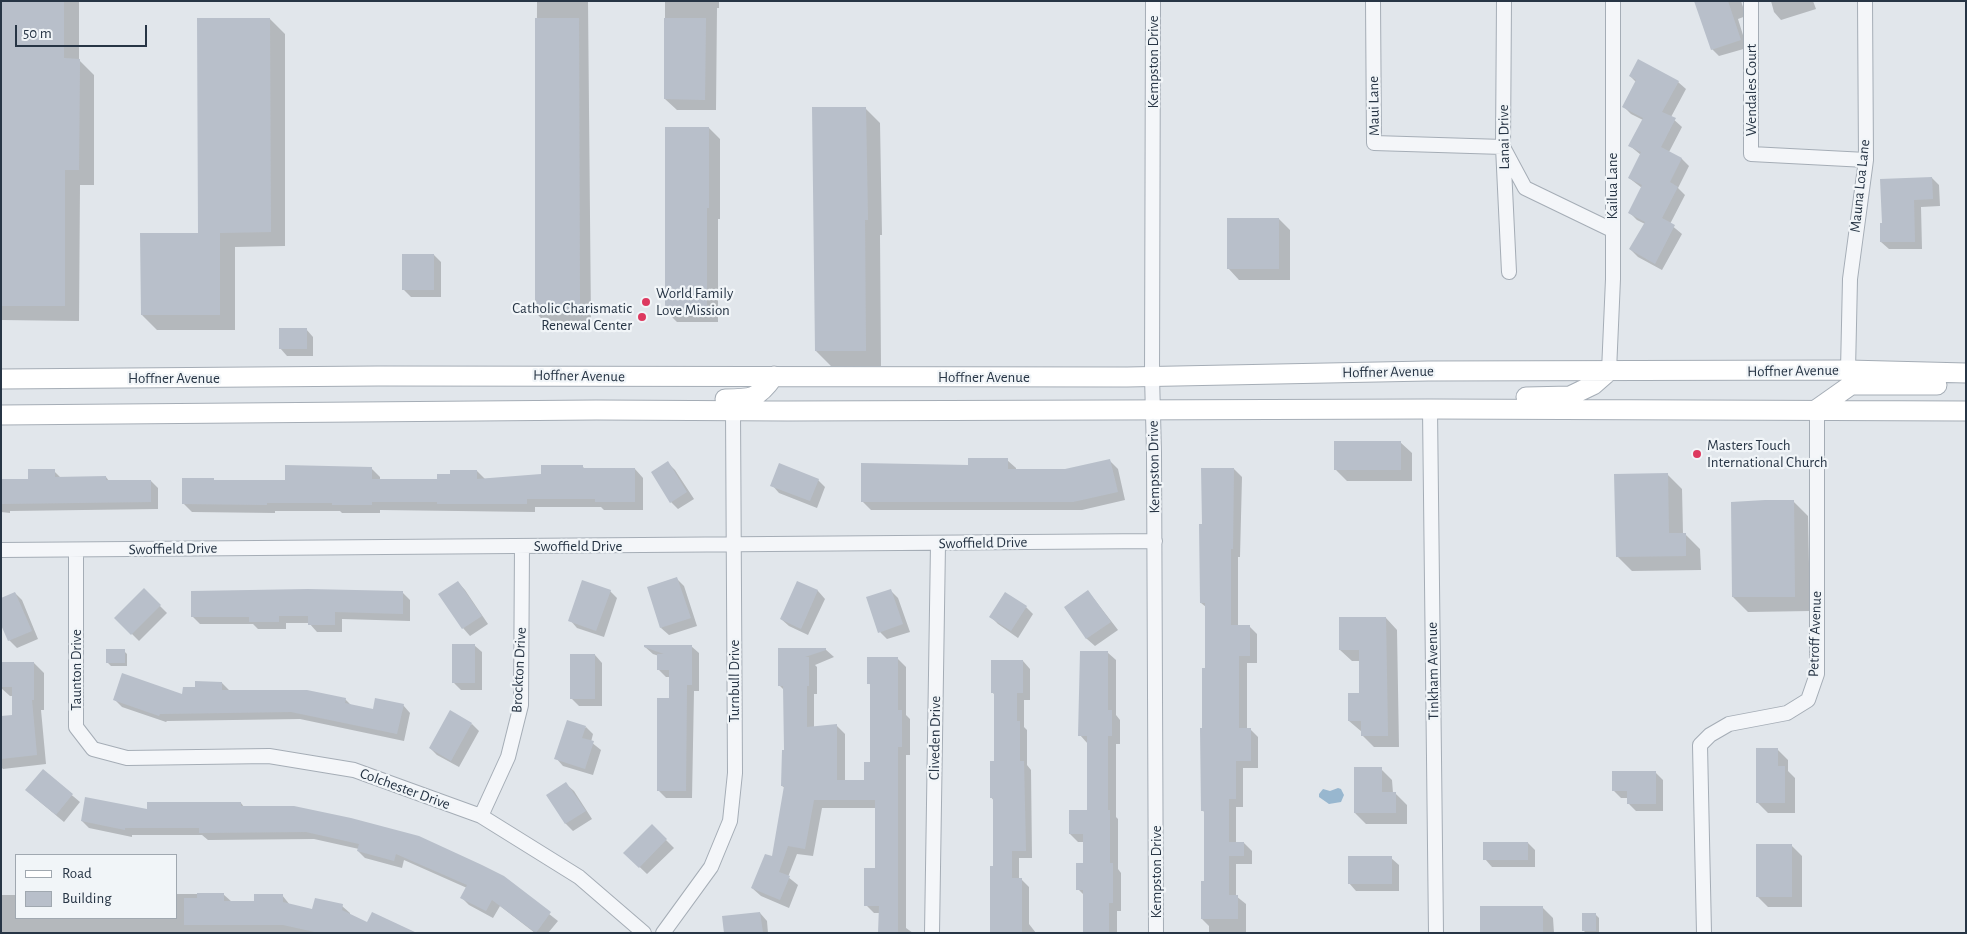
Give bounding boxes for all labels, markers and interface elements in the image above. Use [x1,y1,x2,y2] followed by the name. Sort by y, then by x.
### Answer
[18,15,150,47] scale bar
[1144,15,1162,109] street label: Kempston Drive
[23,26,52,41] text: 50 m
[1742,44,1760,136] street label: Wendales Court
[1364,76,1384,136] street label: Maui Lane
[1494,104,1514,170] street label: Lanai Drive
[1846,138,1874,234] street label: Mauna Loa Lane
[1603,152,1621,220] street label: Kailua Lane
[656,284,733,319] place label: World Family Love Mission
[640,296,652,308] marker: World Family Love Mission
[512,299,632,334] place label: Catholic Charismatic Renewal Center
[636,311,648,323] marker: Catholic Charismatic Renewal Center
[1747,361,1839,381] street label: Hoffner Avenue
[1342,362,1434,382] street label: Hoffner Avenue
[533,366,625,386] street label: Hoffner Avenue
[938,368,1030,386] street label: Hoffner Avenue
[128,369,220,387] street label: Hoffner Avenue
[1144,420,1164,514] street label: Kempston Drive
[1707,436,1828,471] place label: Masters Touch International Church
[1691,448,1703,460] marker: Masters Touch International Church
[939,533,1027,553] street label: Swoffield Drive
[534,537,622,555] street label: Swoffield Drive
[129,539,217,559] street label: Swoffield Drive
[1805,591,1825,677] street label: Petroff Avenue
[1423,622,1443,720] street label: Tinkham Avenue
[508,627,530,713] street label: Brockton Drive
[67,629,85,711] street label: Taunton Drive
[725,640,743,722] street label: Turnbull Drive
[925,696,945,780] street label: Cliveden Drive
[357,764,453,814] street label: Colchester Drive
[1147,825,1165,919] street label: Kempston Drive
[15,854,178,919] legend
[62,866,92,881] text: Road
[62,891,112,906] text: Building

